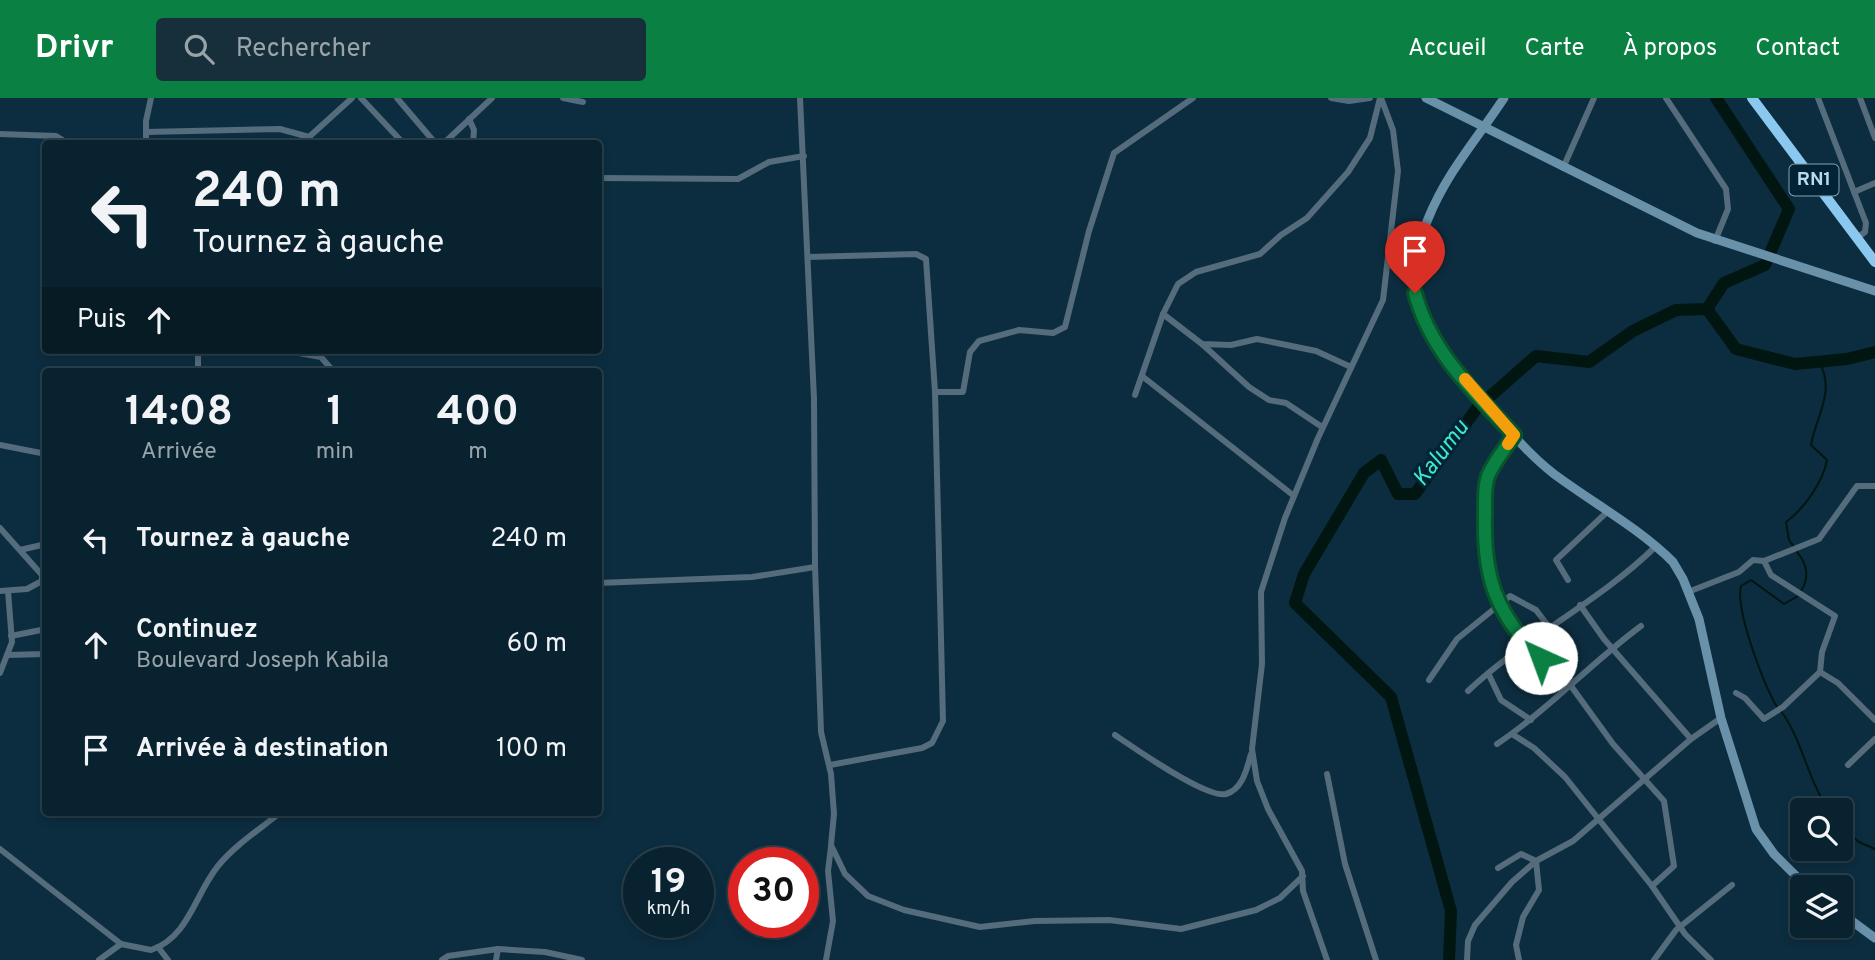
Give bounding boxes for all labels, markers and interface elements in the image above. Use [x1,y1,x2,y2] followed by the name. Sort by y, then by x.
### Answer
[156,18,646,81] search box
[35,28,114,70] text: Drivr
[180,30,218,68] icon: search
[236,33,371,66] text: Rechercher
[1408,34,1487,64] text: Accueil
[1525,34,1584,64] text: Carte
[1622,34,1717,64] text: À propos
[1755,34,1840,64] text: Contact
[192,163,341,225] text: 240 m
[1790,164,1839,195] road number: RN1
[77,168,168,259] icon: left
[1385,221,1445,293] pin
[192,224,444,264] text: Tournez à gauche
[1396,232,1434,270] icon: arrive
[140,301,178,339] icon: ahead
[77,304,126,337] text: Puis
[125,387,233,440] text: 14:08
[326,387,343,440] text: 1
[437,387,519,440] text: 400
[1408,415,1477,493] water label: Kalumu
[141,438,217,467] text: Arrivée
[316,438,354,467] text: min
[468,438,488,467] text: m
[77,521,115,559] icon: left
[136,523,350,556] text: Tournez à gauche
[490,523,567,556] text: 240 m
[136,614,258,647] text: Continuez
[1504,621,1578,695] position arrow
[77,626,115,664] icon: ahead
[507,628,567,661] text: 60 m
[136,647,389,676] text: Boulevard Joseph Kabila
[77,731,115,769] icon: arrive
[136,733,389,766] text: Arrivée à destination
[496,733,567,766] text: 100 m
[1790,798,1853,938] map controls
[1790,798,1853,861] button: search
[728,847,819,938] speed limit sign: 30
[651,861,686,905] text: 19
[1790,875,1853,938] button: layers
[647,898,690,921] text: km/h

